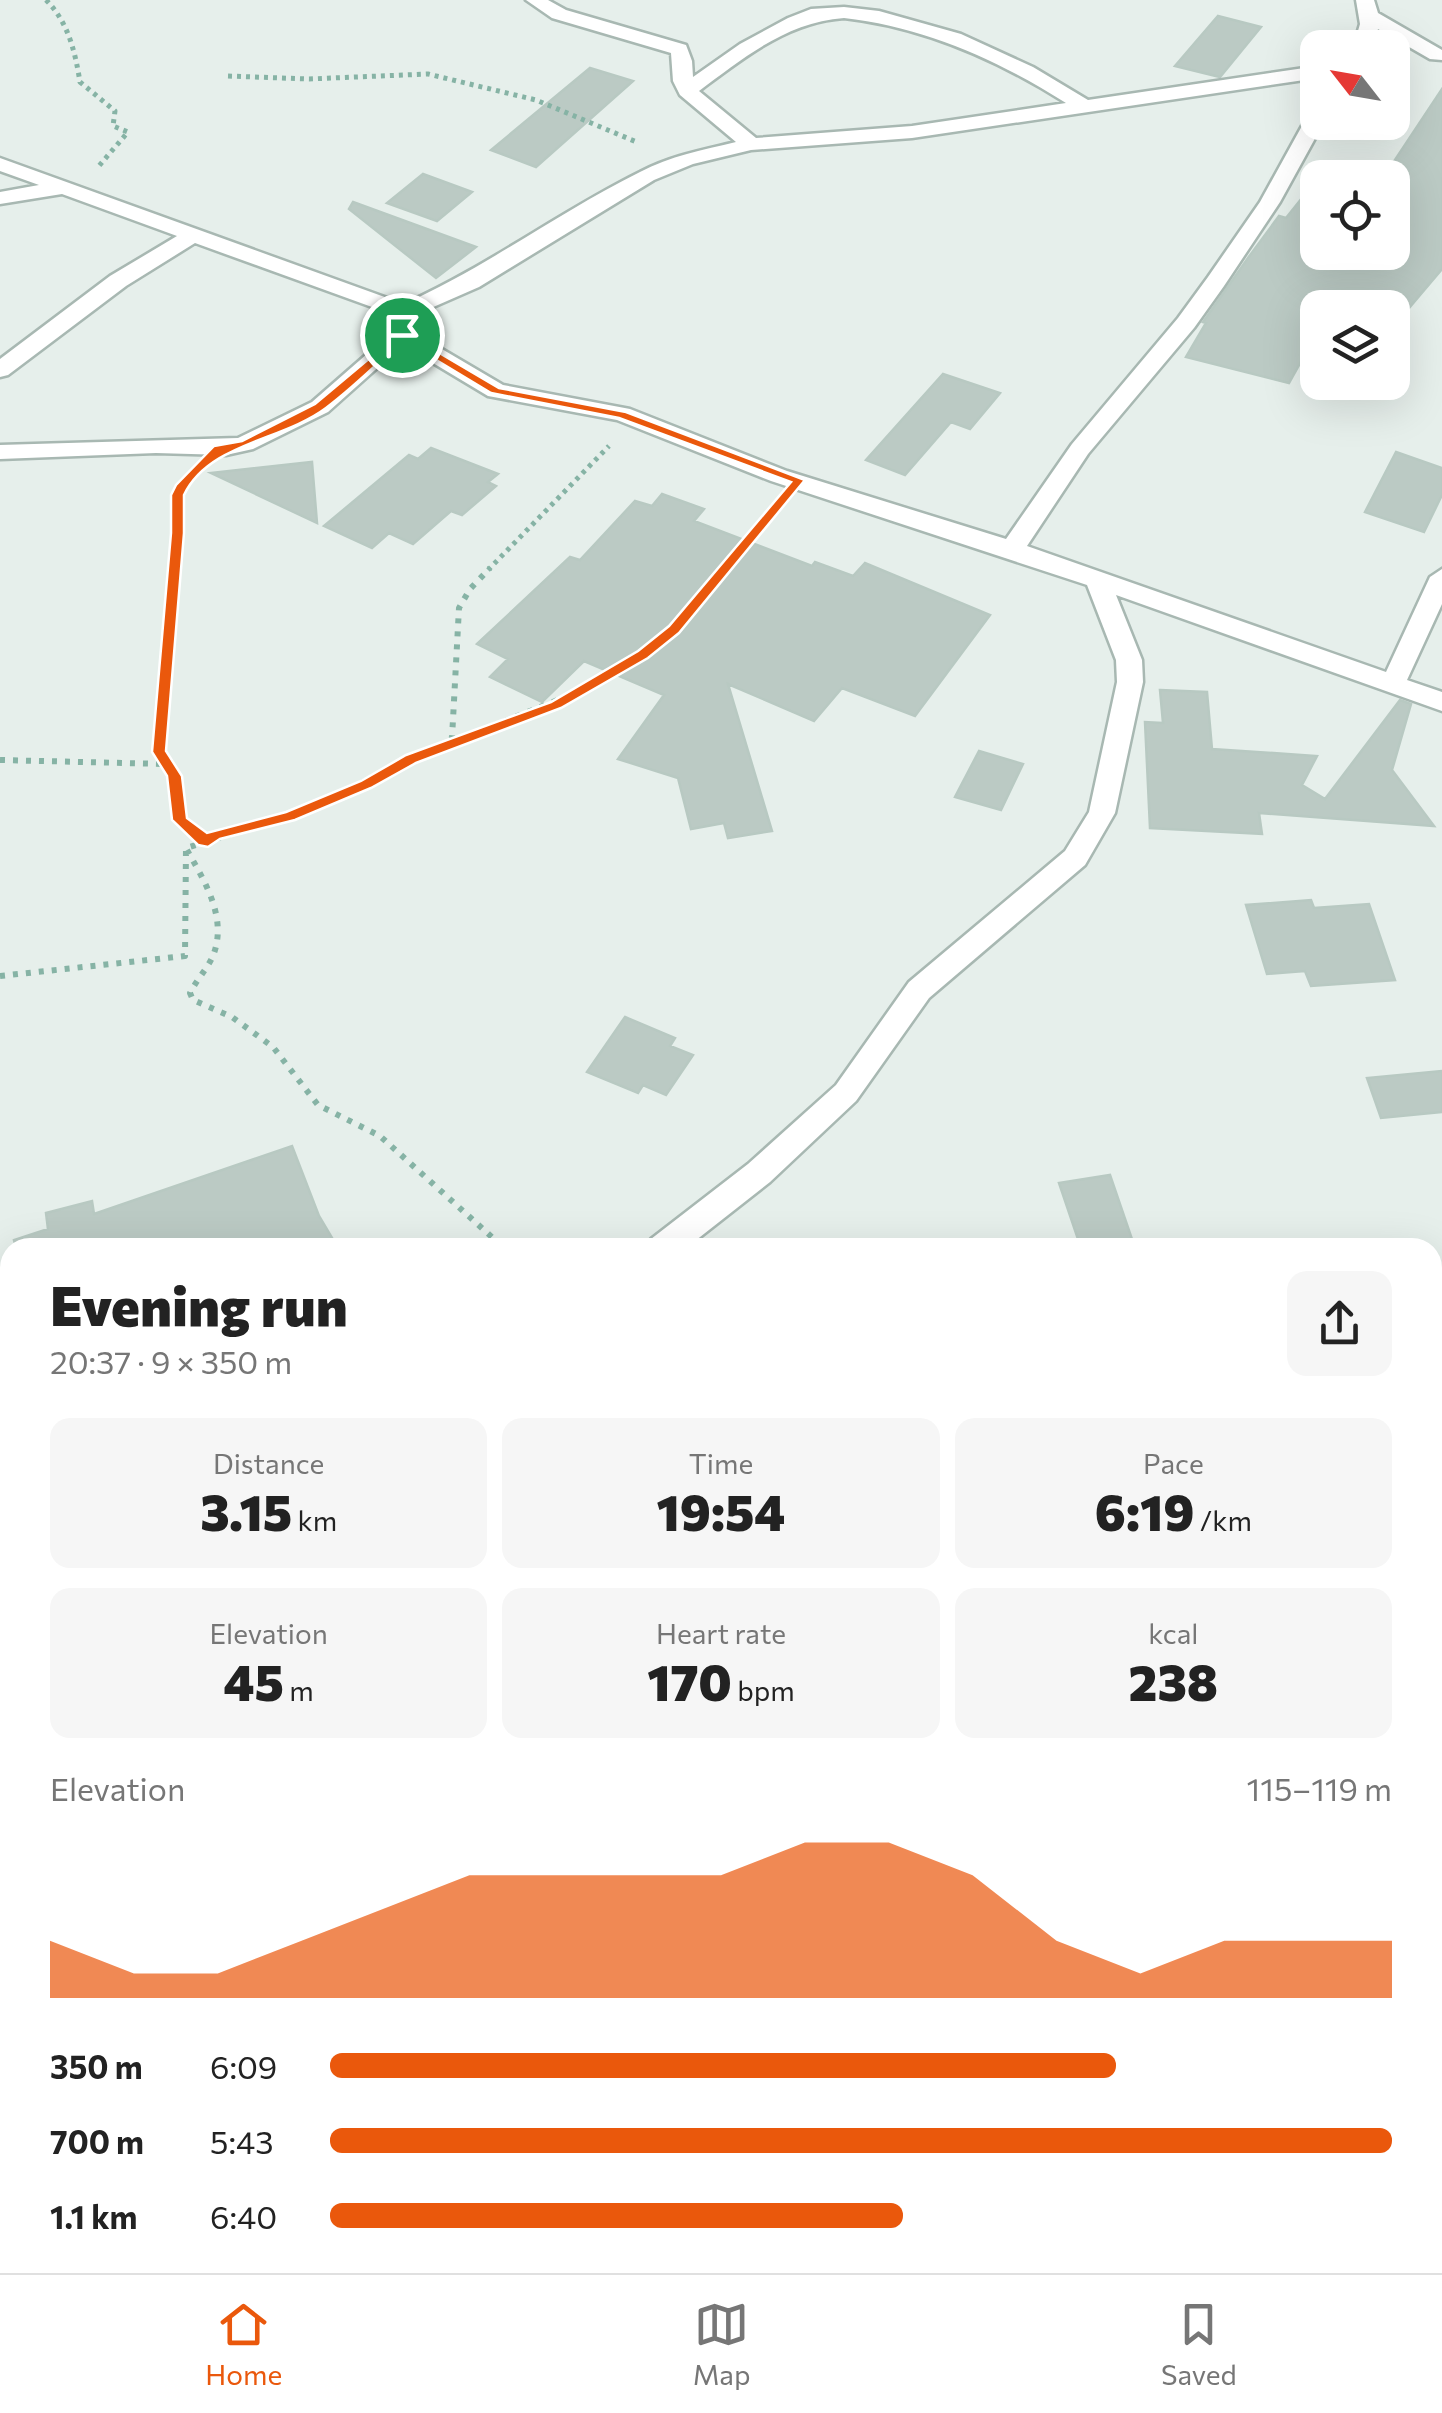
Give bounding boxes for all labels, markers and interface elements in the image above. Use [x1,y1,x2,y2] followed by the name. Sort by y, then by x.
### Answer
[1300,30,1410,140] north arrow
[1300,30,1410,400] map controls
[1300,160,1410,270] button: locate
[1300,290,1410,400] button: layers
[360,293,445,378] pin
[375,308,430,363] icon: arrive
[50,1270,348,1337] text: Evening run
[1287,1271,1392,1376] button: share
[50,1341,292,1381] text: 20:37 · 9 × 350 m
[213,1446,324,1480] text: Distance
[689,1446,753,1480] text: Time
[1143,1446,1204,1480] text: Pace
[200,1480,292,1541] text: 3.15
[657,1480,785,1541] text: 19:54
[1095,1480,1194,1541] text: 6:19
[292,1503,337,1537] text: km
[1194,1503,1252,1537] text: /km
[210,1616,328,1650] text: Elevation
[656,1616,786,1650] text: Heart rate
[1148,1616,1198,1650] text: kcal
[224,1650,284,1711] text: 45
[647,1650,732,1711] text: 170
[1129,1650,1218,1711] text: 238
[284,1673,314,1707] text: m
[732,1673,795,1707] text: bpm
[50,1768,185,1808] text: Elevation
[1247,1768,1392,1808] text: 115–119 m
[50,2046,143,2086] text: 350 m
[210,2046,277,2086] text: 6:09
[50,2121,144,2161] text: 700 m
[210,2121,273,2161] text: 5:43
[50,2196,137,2236] text: 1.1 km
[210,2196,277,2236] text: 6:40
[205,2297,282,2391] tab: Home
[693,2297,751,2391] tab: Map
[1161,2297,1237,2391] tab: Saved

